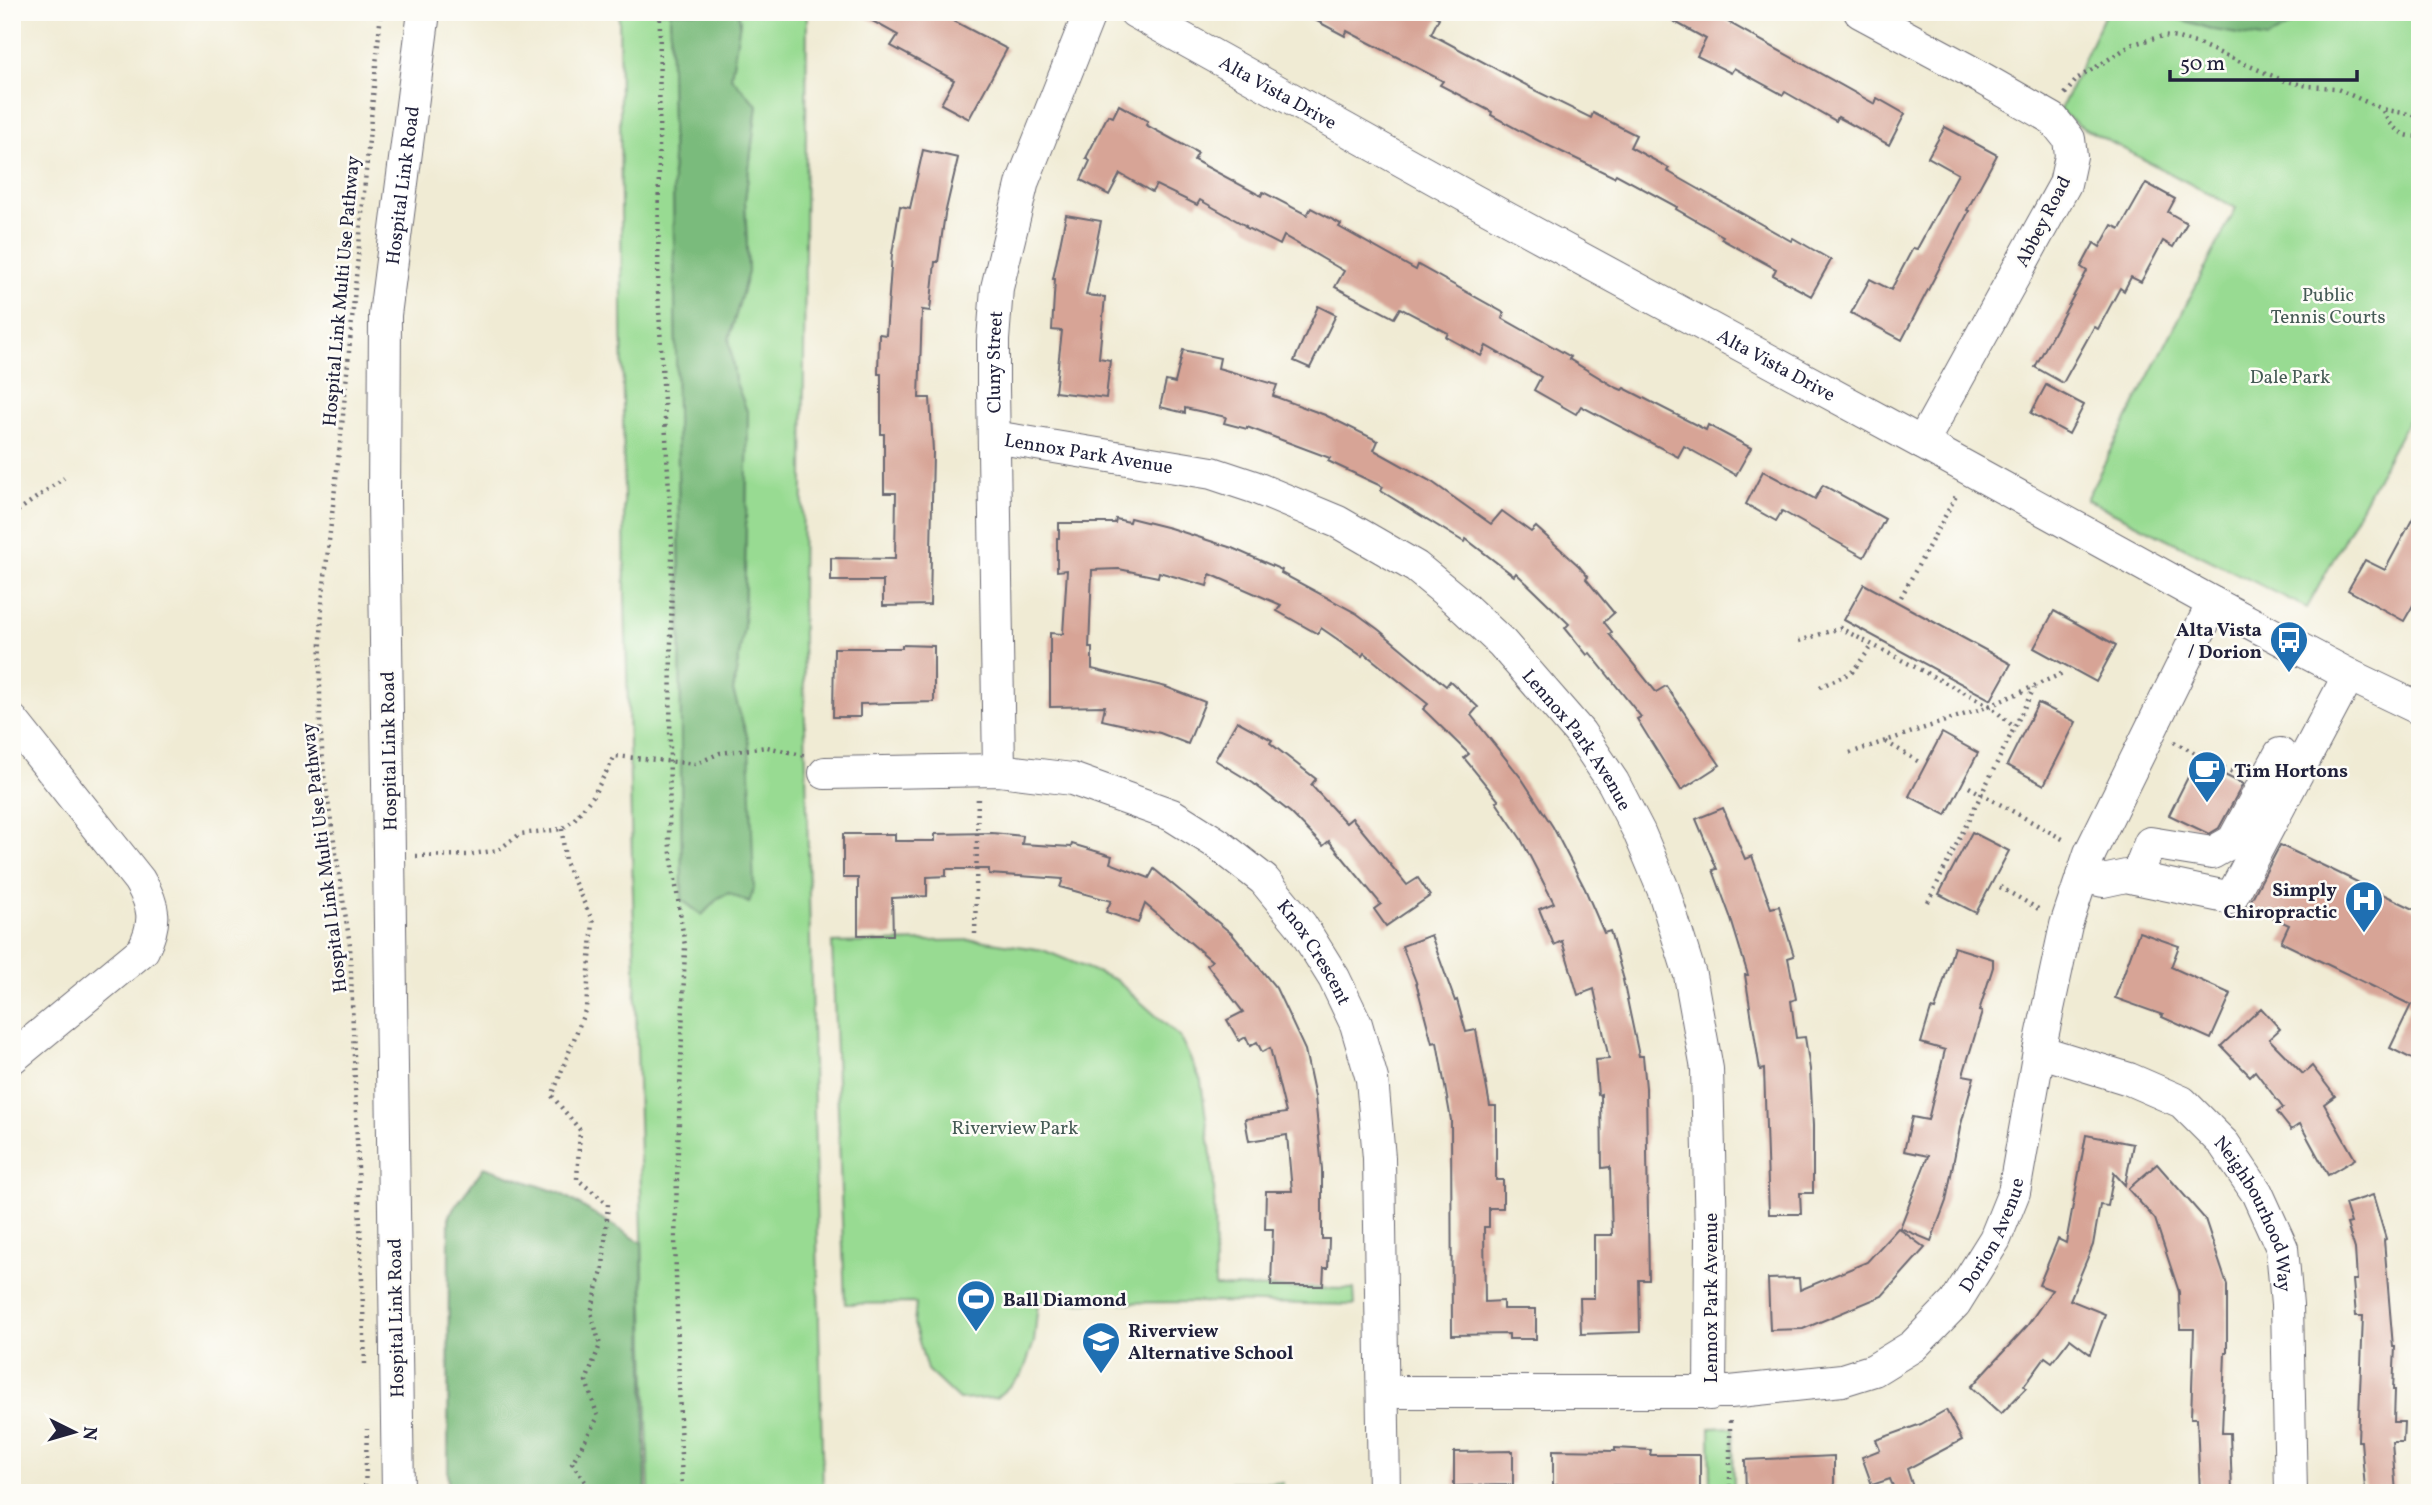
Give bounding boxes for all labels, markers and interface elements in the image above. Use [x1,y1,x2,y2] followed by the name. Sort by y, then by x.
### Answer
[2170,38,2357,82] scale bar
[1214,50,1341,137] street label: Alta Vista Drive
[2180,50,2225,79] text: 50 m
[381,105,427,266] street label: Hospital Link Road
[317,155,367,428] street label: Hospital Link Multi Use Pathway
[2010,172,2078,272] street label: Abbey Road
[2270,283,2386,331] park label: Public Tennis Courts
[982,310,1010,414] street label: Cluny Street
[1712,324,1839,409] street label: Alta Vista Drive
[2250,365,2330,391] park label: Dale Park
[1002,428,1175,481] street label: Lennox Park Avenue
[2176,618,2262,666] place label: Alta Vista / Dorion
[2268,619,2310,674] bus stop icon: Alta Vista / Dorion
[1515,664,1637,816] street label: Lennox Park Avenue
[376,671,404,831] street label: Hospital Link Road
[296,721,354,994] street label: Hospital Link Multi Use Pathway
[2186,749,2228,804] cafe icon: Tim Hortons
[2234,759,2348,785] place label: Tim Hortons
[2223,878,2337,926] place label: Simply Chiropractic
[2343,879,2385,934] hospital icon: Simply Chiropractic
[1270,895,1356,1010] street label: Knox Crescent
[952,1116,1078,1142] park label: Riverview Park
[2208,1130,2297,1293] street label: Neighbourhood Way
[1954,1176,2031,1298] street label: Dorion Avenue
[1699,1213,1725,1383] street label: Lennox Park Avenue
[383,1238,411,1398] street label: Hospital Link Road
[955,1278,997,1333] sports icon: Ball Diamond
[1003,1288,1127,1314] place label: Ball Diamond
[1128,1319,1294,1367] place label: Riverview Alternative School
[1080,1320,1122,1375] school or university icon: Riverview Alternative School
[38,1396,108,1466] north arrow
[75,1425,102,1442] text: N

